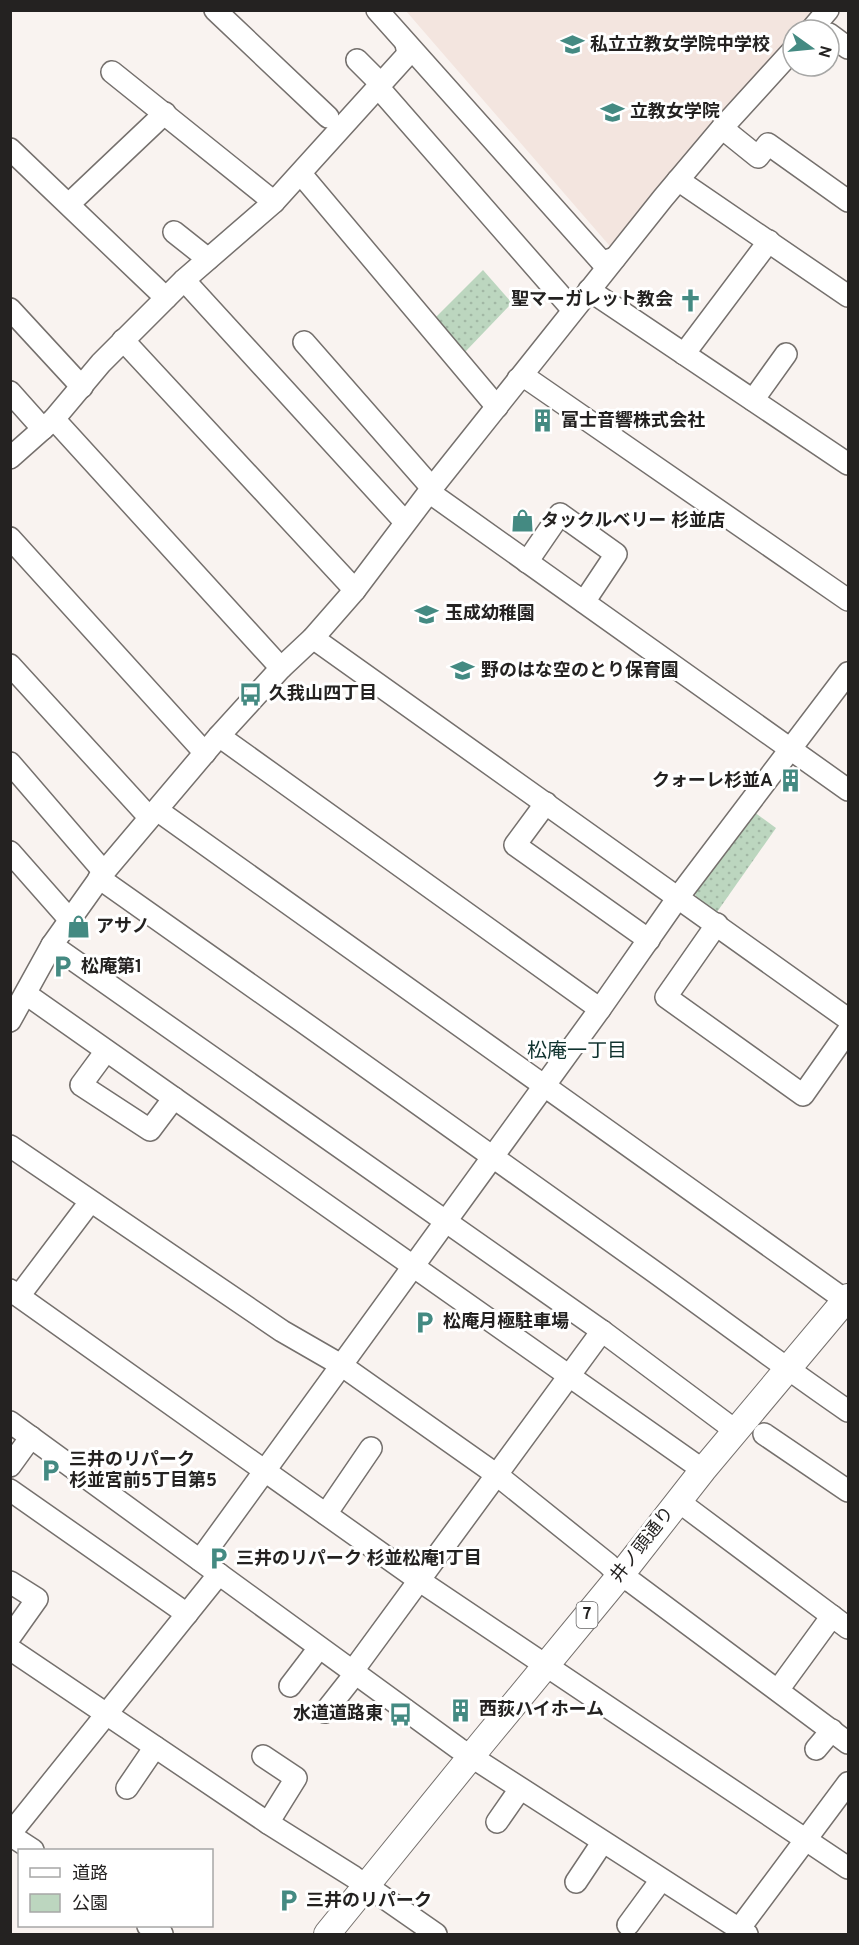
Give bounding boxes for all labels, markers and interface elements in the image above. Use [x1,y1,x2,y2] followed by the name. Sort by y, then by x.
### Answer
[781,18,841,78] north arrow
[559,32,585,58] school or university icon: 私立立教女学院中学校
[590,34,770,57] place label: 私立立教女学院中学校
[812,43,835,60] text: N
[599,99,625,125] school or university icon: 立教女学院
[630,101,720,124] place label: 立教女学院
[678,287,704,313] church icon: 聖マーガレット教会
[511,289,673,312] place label: 聖マーガレット教会
[530,408,556,434] building icon: 富士音響株式会社
[561,410,705,433] place label: 富士音響株式会社
[510,508,536,534] shop icon: タックルベリー 杉並店
[541,510,725,533] place label: タックルベリー 杉並店
[414,601,440,627] school or university icon: 玉成幼稚園
[445,603,535,626] place label: 玉成幼稚園
[450,658,476,684] school or university icon: 野のはな空のとり保育園
[481,660,679,683] place label: 野のはな空のとり保育園
[238,681,264,707] bus stop icon: 久我山四丁目
[269,683,377,706] place label: 久我山四丁目
[778,768,804,794] building icon: クォーレ杉並A
[652,770,773,793] place label: クォーレ杉並A
[65,914,91,940] shop icon: アサノ
[96,916,150,939] place label: アサノ
[50,954,76,980] parking icon: 松庵第1
[81,956,142,979] place label: 松庵第1
[527,1039,627,1065] district label: 松庵一丁目
[412,1309,438,1335] parking icon: 松庵月極駐車場
[443,1311,569,1334] place label: 松庵月極駐車場
[69,1449,217,1493] place label: 三井のリパーク 杉並宮前5丁目第5
[38,1457,64,1483] parking icon: 三井のリパーク 杉並宮前5丁目第5
[606,1502,680,1588] street label: 井ノ頭通り
[205,1546,231,1572] parking icon: 三井のリパーク 杉並松庵1丁目
[236,1548,482,1571] place label: 三井のリパーク 杉並松庵1丁目
[576,1602,598,1628] road number: 7
[448,1697,474,1723] building icon: 西荻ハイホーム
[479,1699,604,1722] place label: 西荻ハイホーム
[388,1701,414,1727] bus stop icon: 水道道路東
[293,1703,383,1726] place label: 水道道路東
[18,1849,213,1927] legend
[72,1863,108,1886] text: 道路
[275,1888,301,1914] parking icon: 三井のリパーク
[306,1890,432,1913] place label: 三井のリパーク
[72,1893,108,1916] text: 公園

